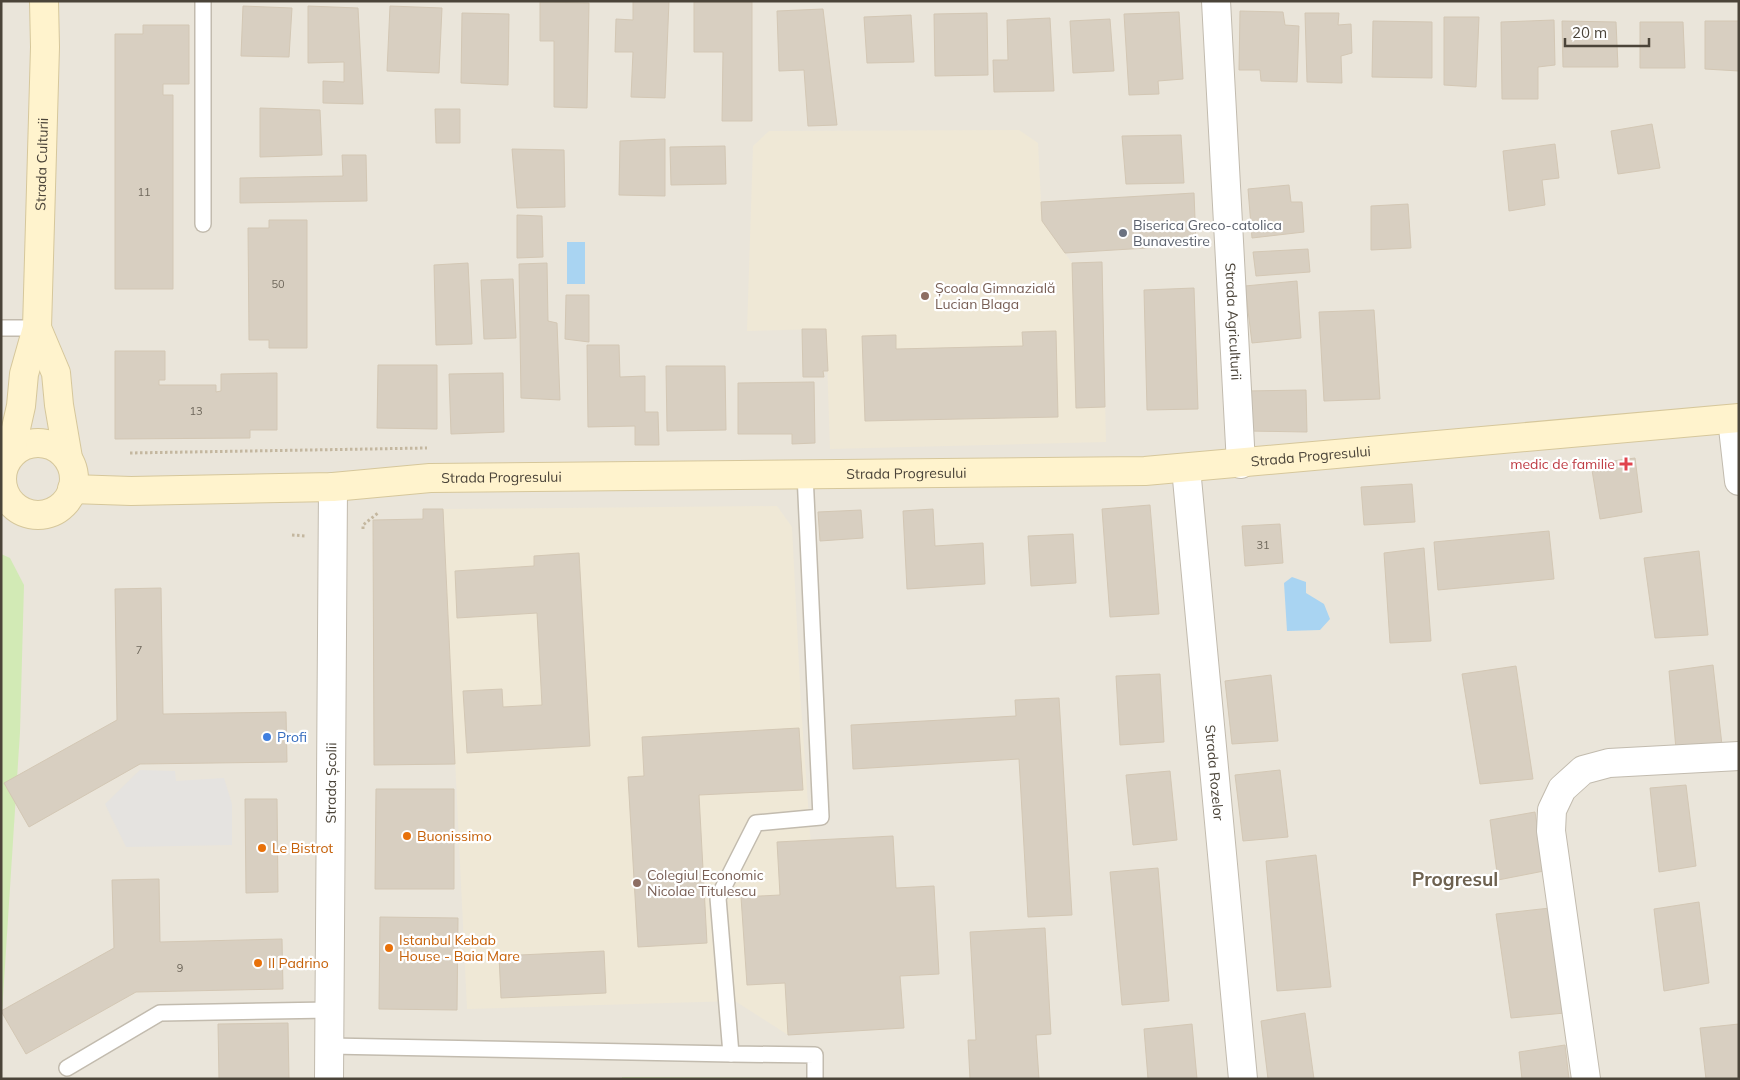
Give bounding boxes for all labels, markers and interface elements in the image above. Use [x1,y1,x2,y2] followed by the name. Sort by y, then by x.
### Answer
[1565,15,1649,47] scale bar
[1572,23,1607,42] text: 20 m
[31,117,52,211] street label: Strada Culturii
[137,185,151,199] house number: 11
[1133,216,1282,250] place label: Biserica Greco-catolica Bunavestire
[1117,227,1129,239] marker: Biserica Greco-catolica Bunavestire
[1221,262,1245,381] street label: Strada Agriculturii
[271,277,285,291] house number: 50
[935,279,1055,313] place label: Școala Gimnazială Lucian Blaga
[919,290,931,302] marker: Școala Gimnazială Lucian Blaga
[189,404,203,418] house number: 13
[1250,442,1372,471] street label: Strada Progresului
[1510,455,1615,473] place label: medic de familie
[1619,457,1633,471] marker: medic de familie
[846,464,967,483] street label: Strada Progresului
[441,468,562,487] street label: Strada Progresului
[1256,538,1270,552] house number: 31
[136,643,142,657] house number: 7
[1201,724,1228,822] street label: Strada Rozelor
[277,728,307,746] place label: Profi
[261,731,273,743] marker: Profi
[322,742,340,824] street label: Strada Școlii
[417,827,492,845] place label: Buonissimo
[401,830,413,842] marker: Buonissimo
[272,839,333,857] place label: Le Bistrot
[256,842,268,854] marker: Le Bistrot
[647,866,764,900] place label: Colegiul Economic Nicolae Titulescu
[1412,867,1498,891] district label: Progresul
[631,877,643,889] marker: Colegiul Economic Nicolae Titulescu
[399,931,520,965] place label: Istanbul Kebab House - Baia Mare
[383,942,395,954] marker: Istanbul Kebab House - Baia Mare
[268,954,329,972] place label: Il Padrino
[252,957,264,969] marker: Il Padrino
[177,961,183,975] house number: 9

